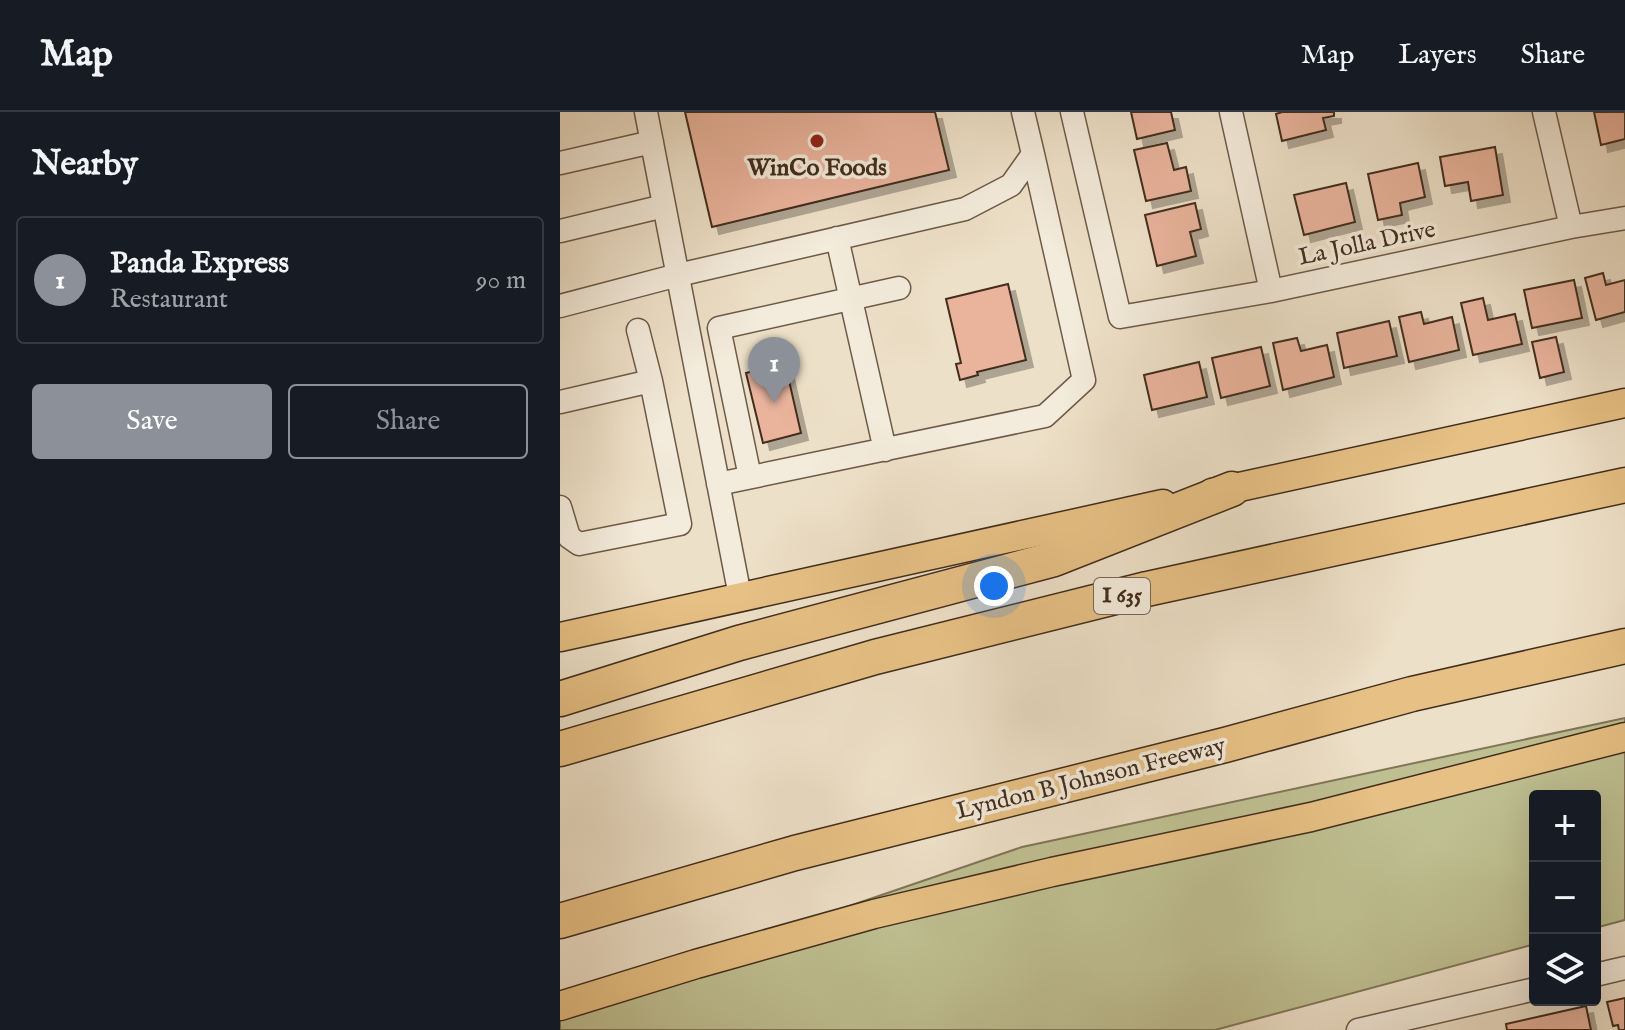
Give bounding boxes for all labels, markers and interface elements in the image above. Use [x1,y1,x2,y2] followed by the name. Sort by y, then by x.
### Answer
[40,31,113,79] text: Map
[1301,38,1354,73] text: Map
[1398,38,1477,73] text: Layers
[1521,38,1585,73] text: Share
[808,132,826,150] marker: WinCo Foods
[32,143,138,186] text: Nearby
[746,153,887,184] place label: WinCo Foods
[1296,214,1438,274] street label: La Jolla Drive
[110,245,289,283] text: Panda Express
[55,264,65,297] text: 1
[476,264,526,297] text: 90 m
[110,283,228,316] text: Restaurant
[748,337,800,403] pin: 1
[32,384,272,459] button: Save
[288,384,528,459] button: Share
[974,566,1014,606] your location
[1094,578,1150,614] road number: I 635
[953,730,1229,827] street label: Lyndon B Johnson Freeway
[1529,790,1601,1006] map controls
[1529,790,1601,862] button: +
[1529,862,1601,934] button: −
[1529,934,1601,1006] button: layers

